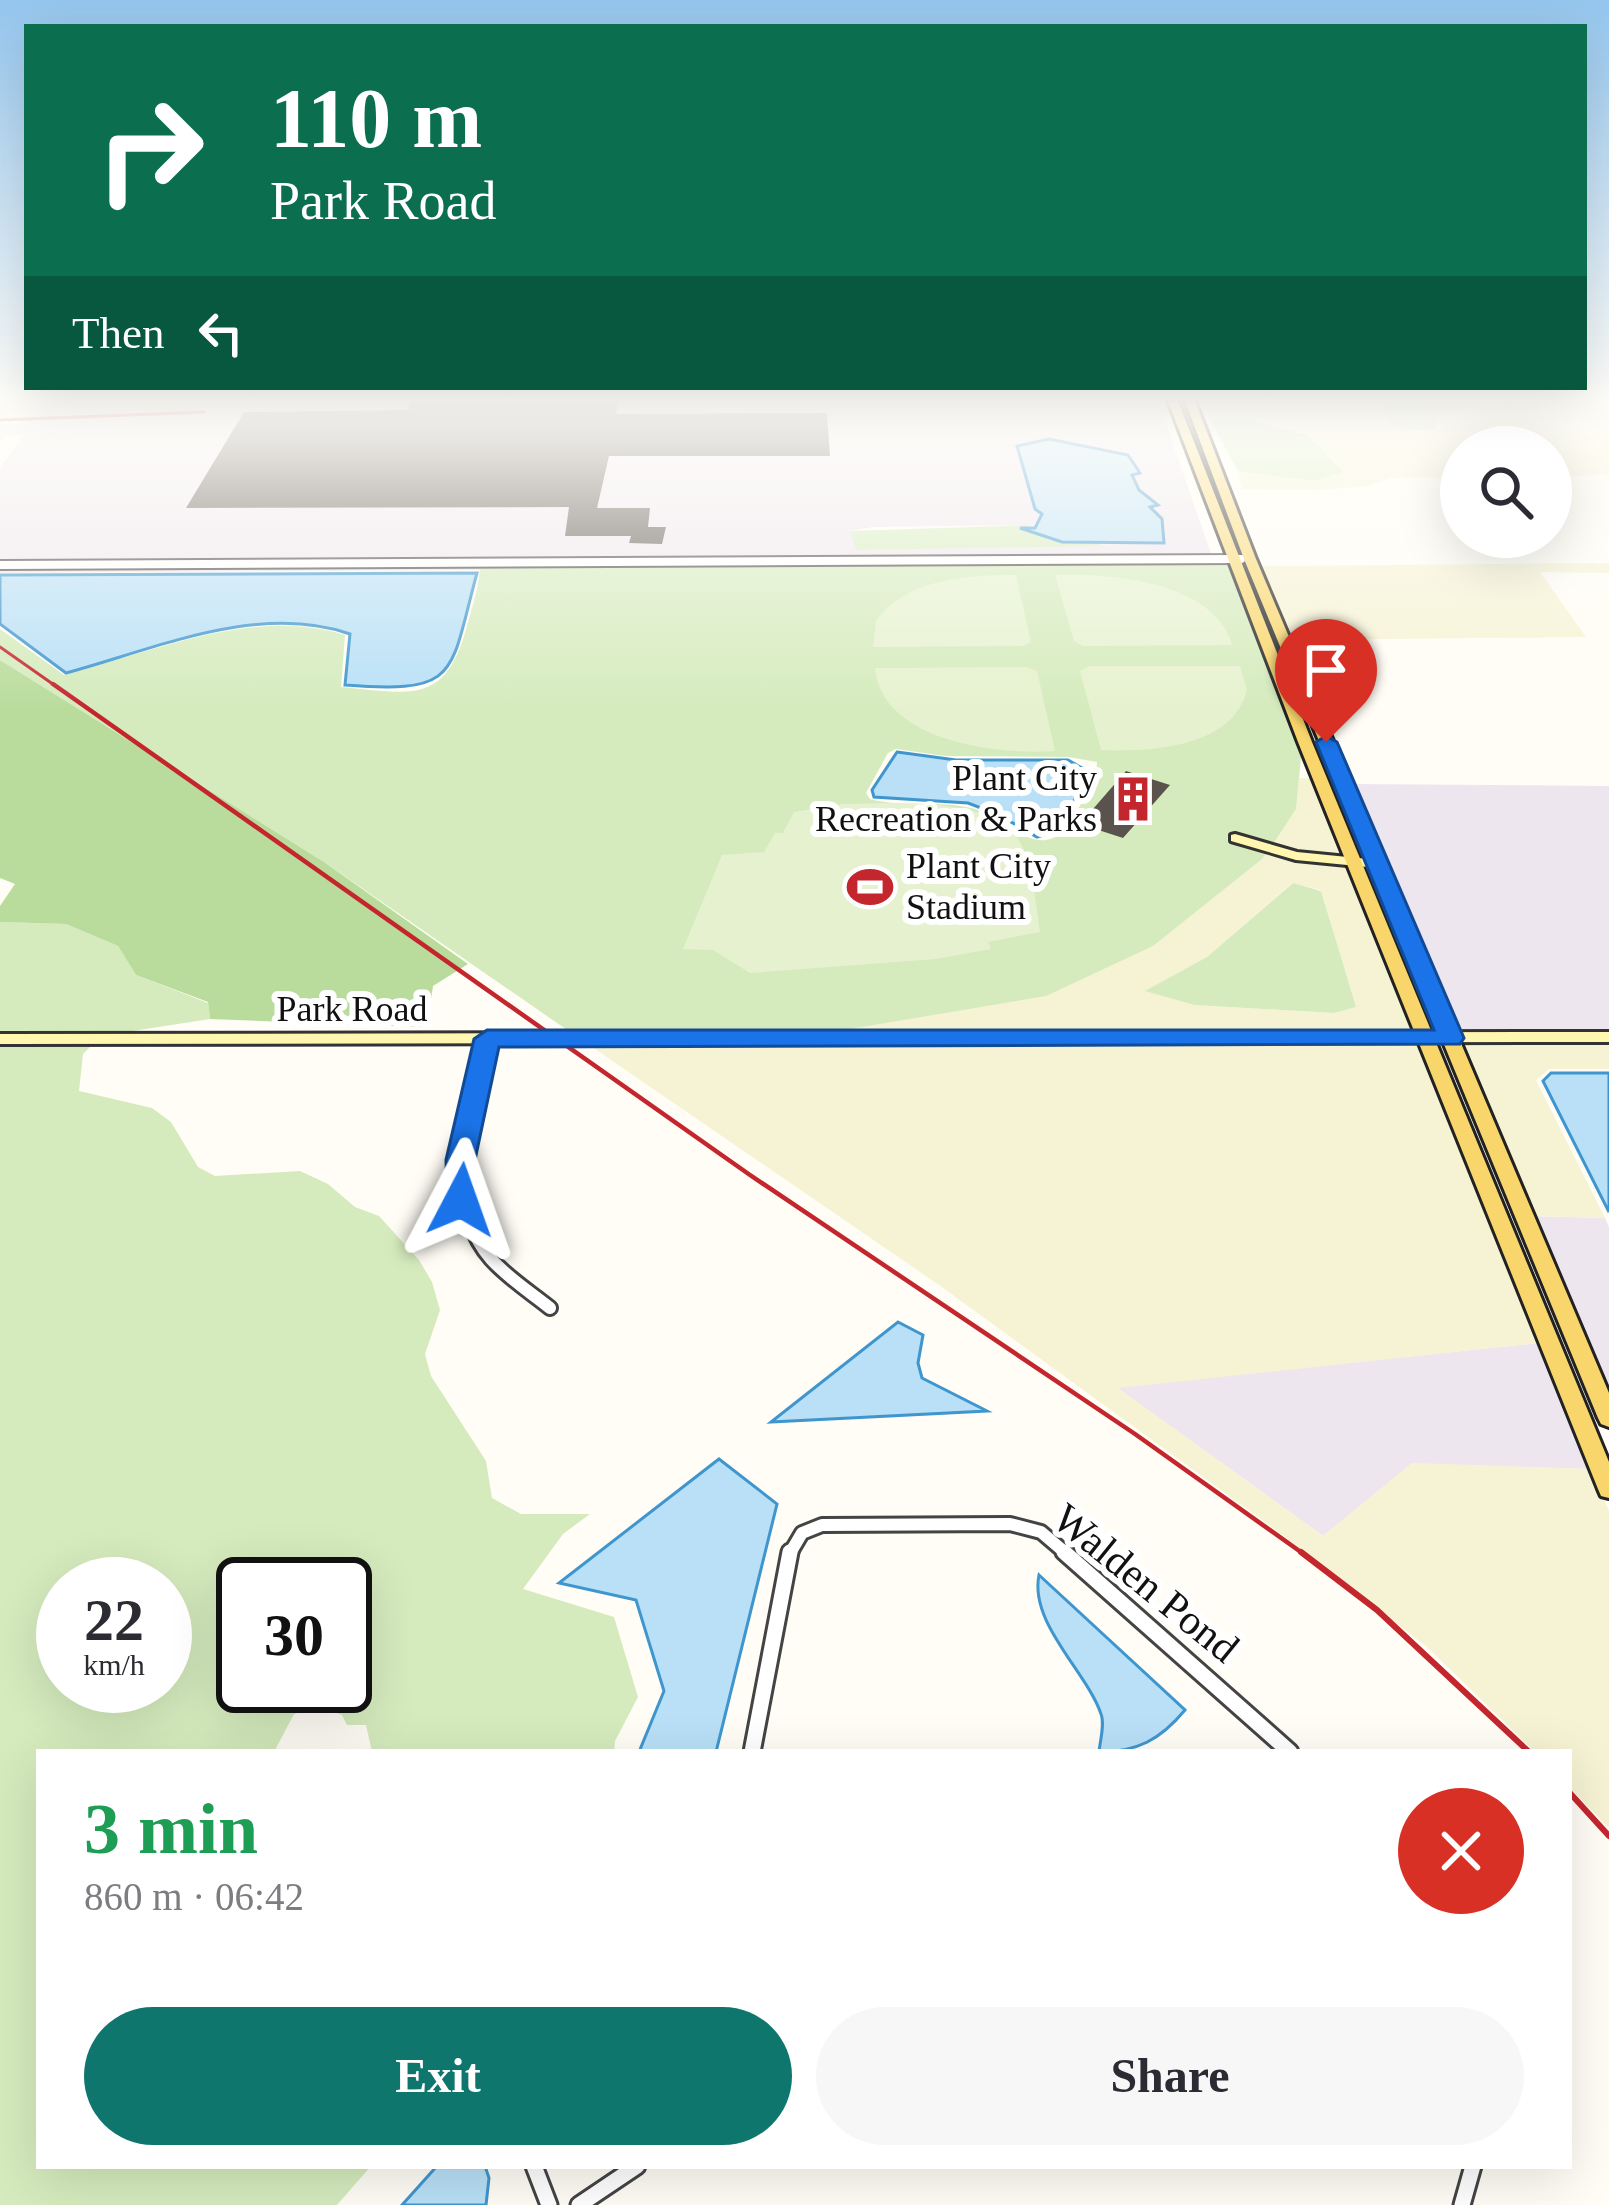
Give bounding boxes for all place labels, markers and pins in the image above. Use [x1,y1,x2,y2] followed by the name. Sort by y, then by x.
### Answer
[1275,619,1377,742] pin
[815,758,1097,839] place label: Plant City Recreation & Parks
[1108,774,1158,824] building icon: Plant City Recreation & Parks
[906,846,1051,927] place label: Plant City Stadium
[845,862,895,912] sports icon: Plant City Stadium

